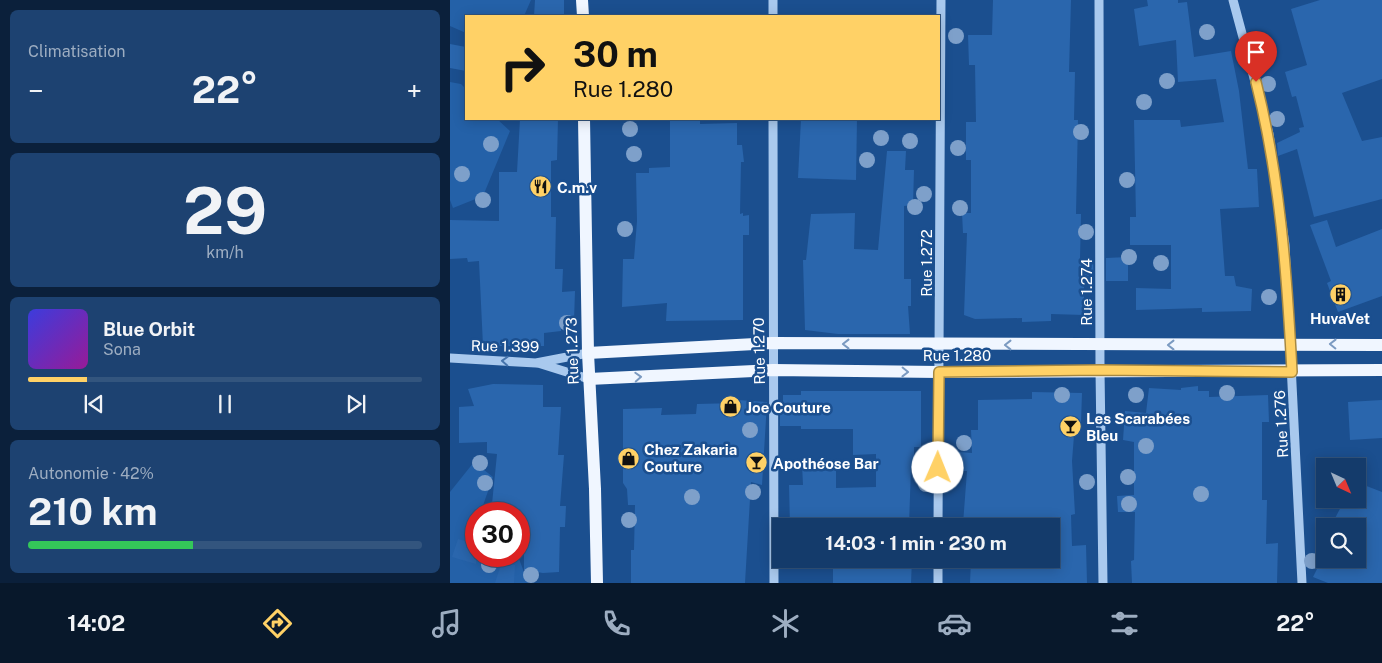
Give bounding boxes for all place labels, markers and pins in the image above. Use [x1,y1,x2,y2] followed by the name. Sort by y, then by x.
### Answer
[1235,31,1277,82] pin
[529,175,553,199] restaurant icon: C.m.v
[557,179,597,196] place label: C.m.v
[1328,283,1352,307] building icon: HuvaVet
[1310,310,1370,327] place label: HuvaVet
[718,395,742,419] shop icon: Joe Couture
[746,399,831,416] place label: Joe Couture
[1086,410,1190,444] place label: Les Scarabées Bleu
[1058,415,1082,439] bar icon: Les Scarabées Bleu
[644,441,737,475] place label: Chez Zakaria Couture
[616,446,640,470] shop icon: Chez Zakaria Couture
[745,451,769,475] bar icon: Apothéose Bar
[773,455,879,472] place label: Apothéose Bar

